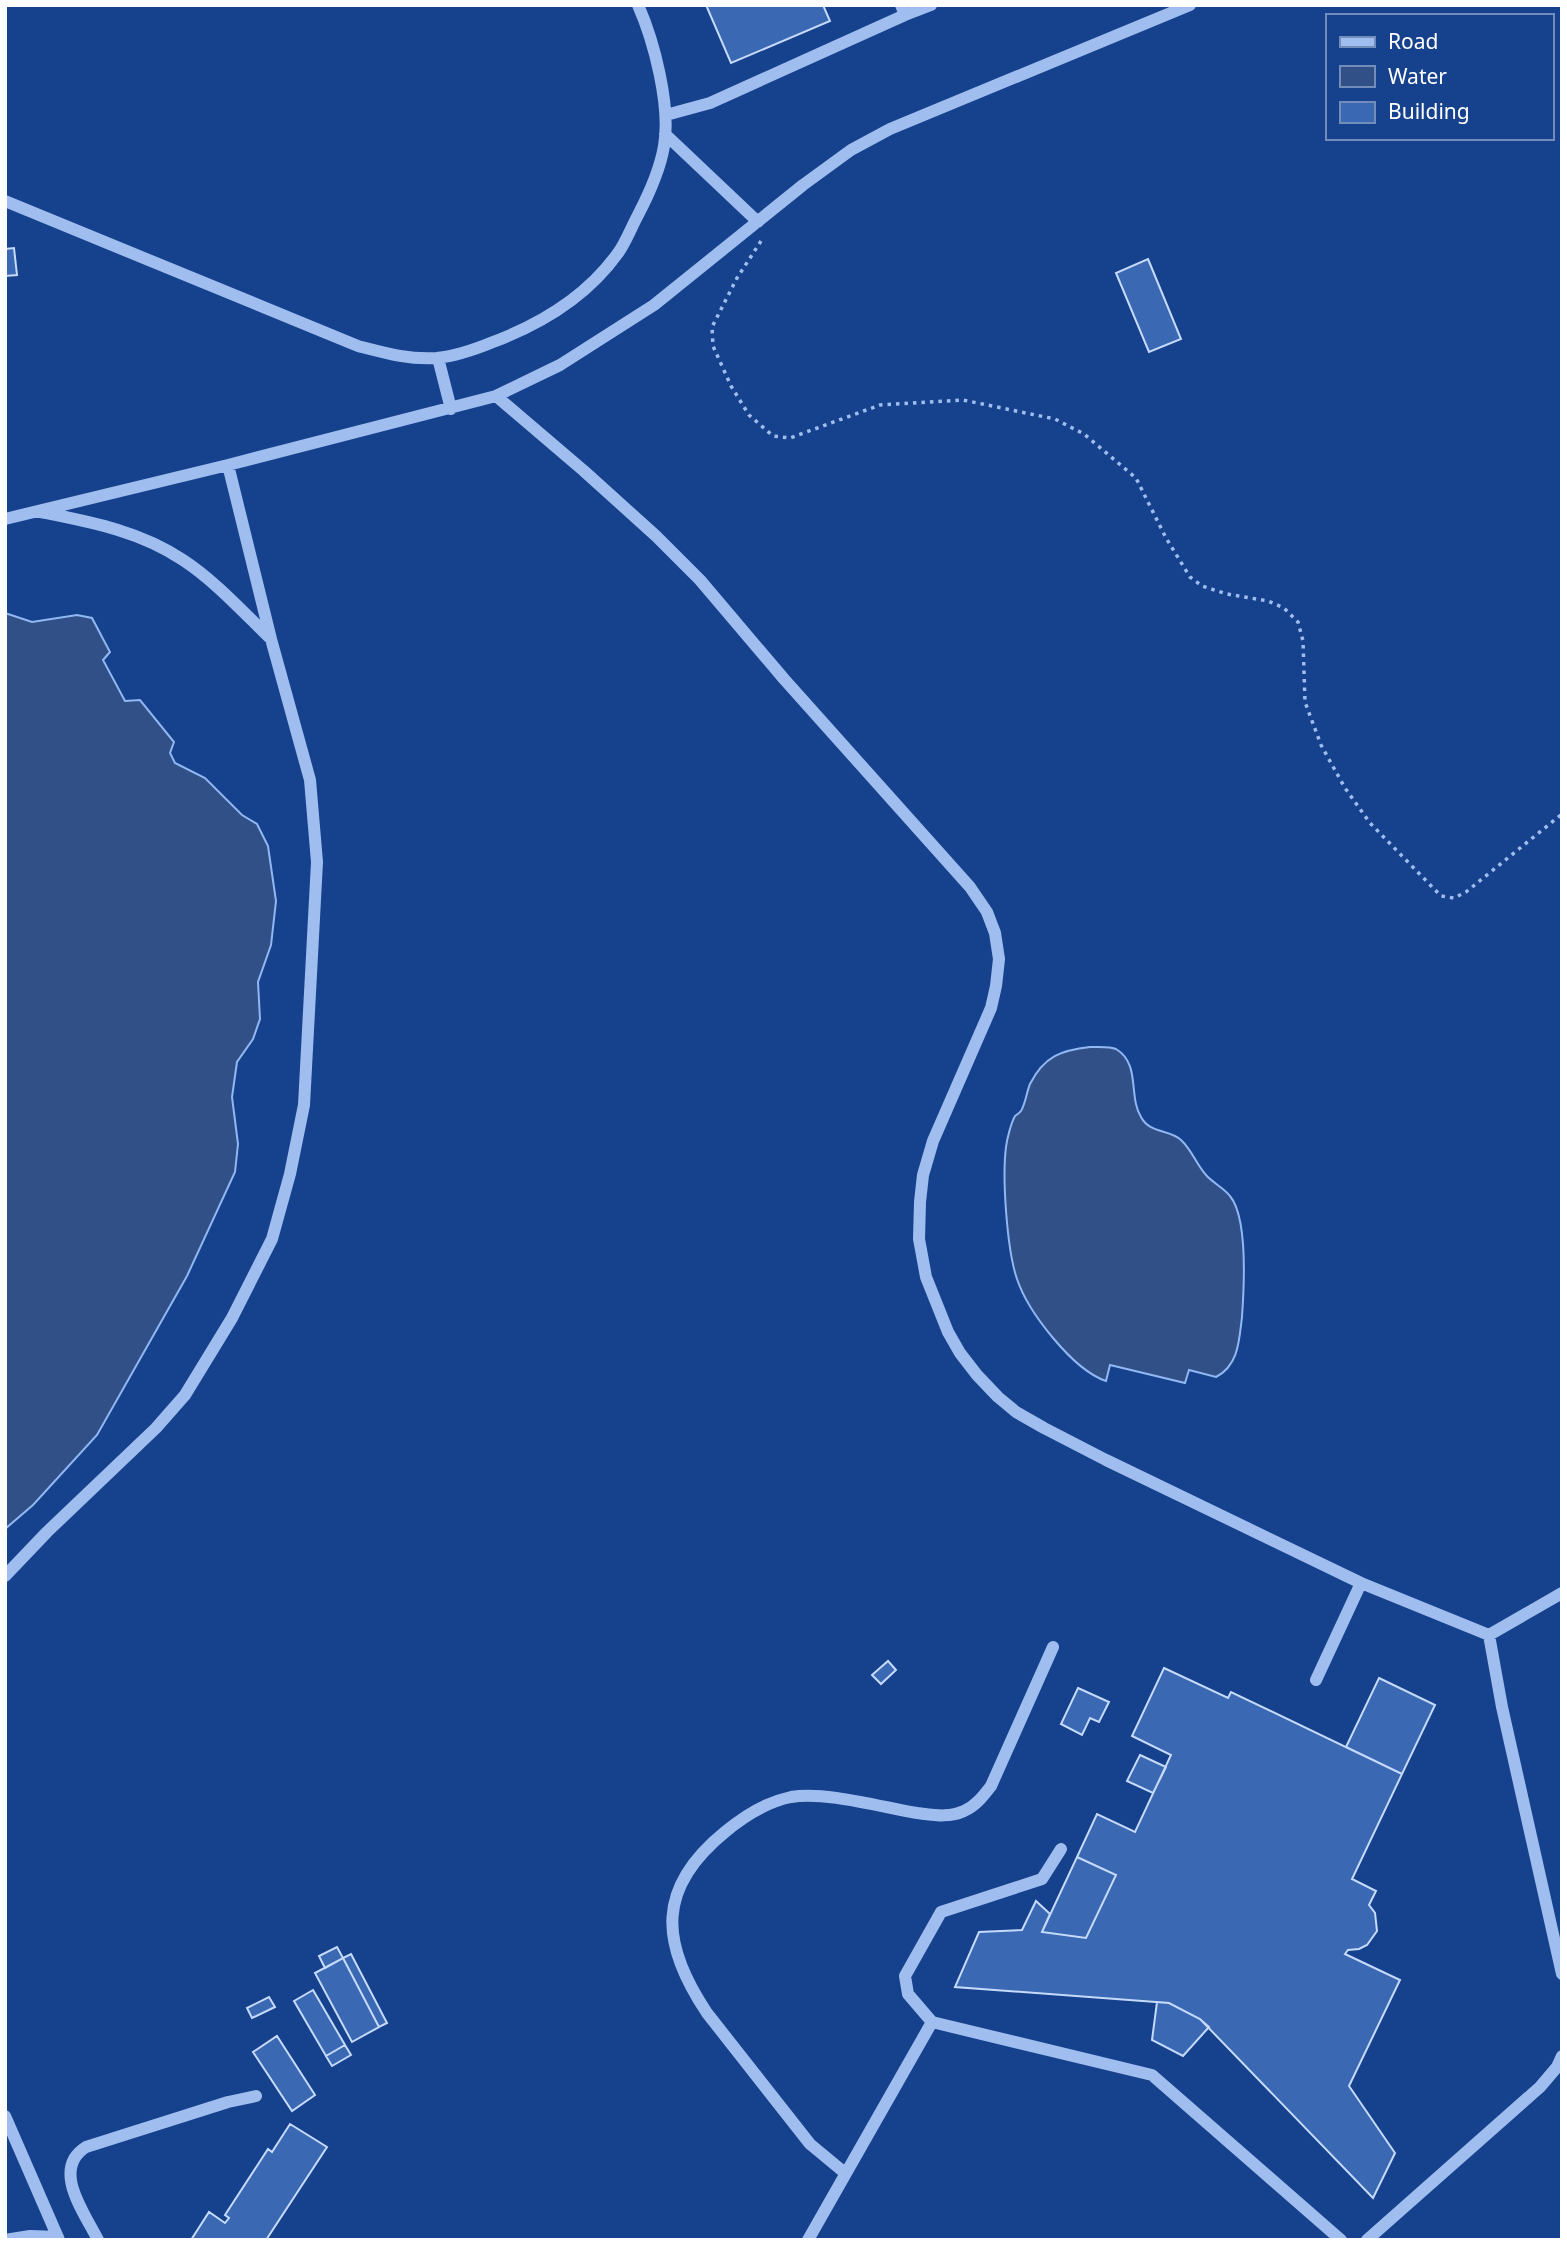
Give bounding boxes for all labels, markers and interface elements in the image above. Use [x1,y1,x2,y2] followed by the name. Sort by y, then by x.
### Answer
[1326,14,1553,140] legend
[1388,27,1438,55] text: Road
[1388,62,1447,90] text: Water
[1388,97,1470,125] text: Building

